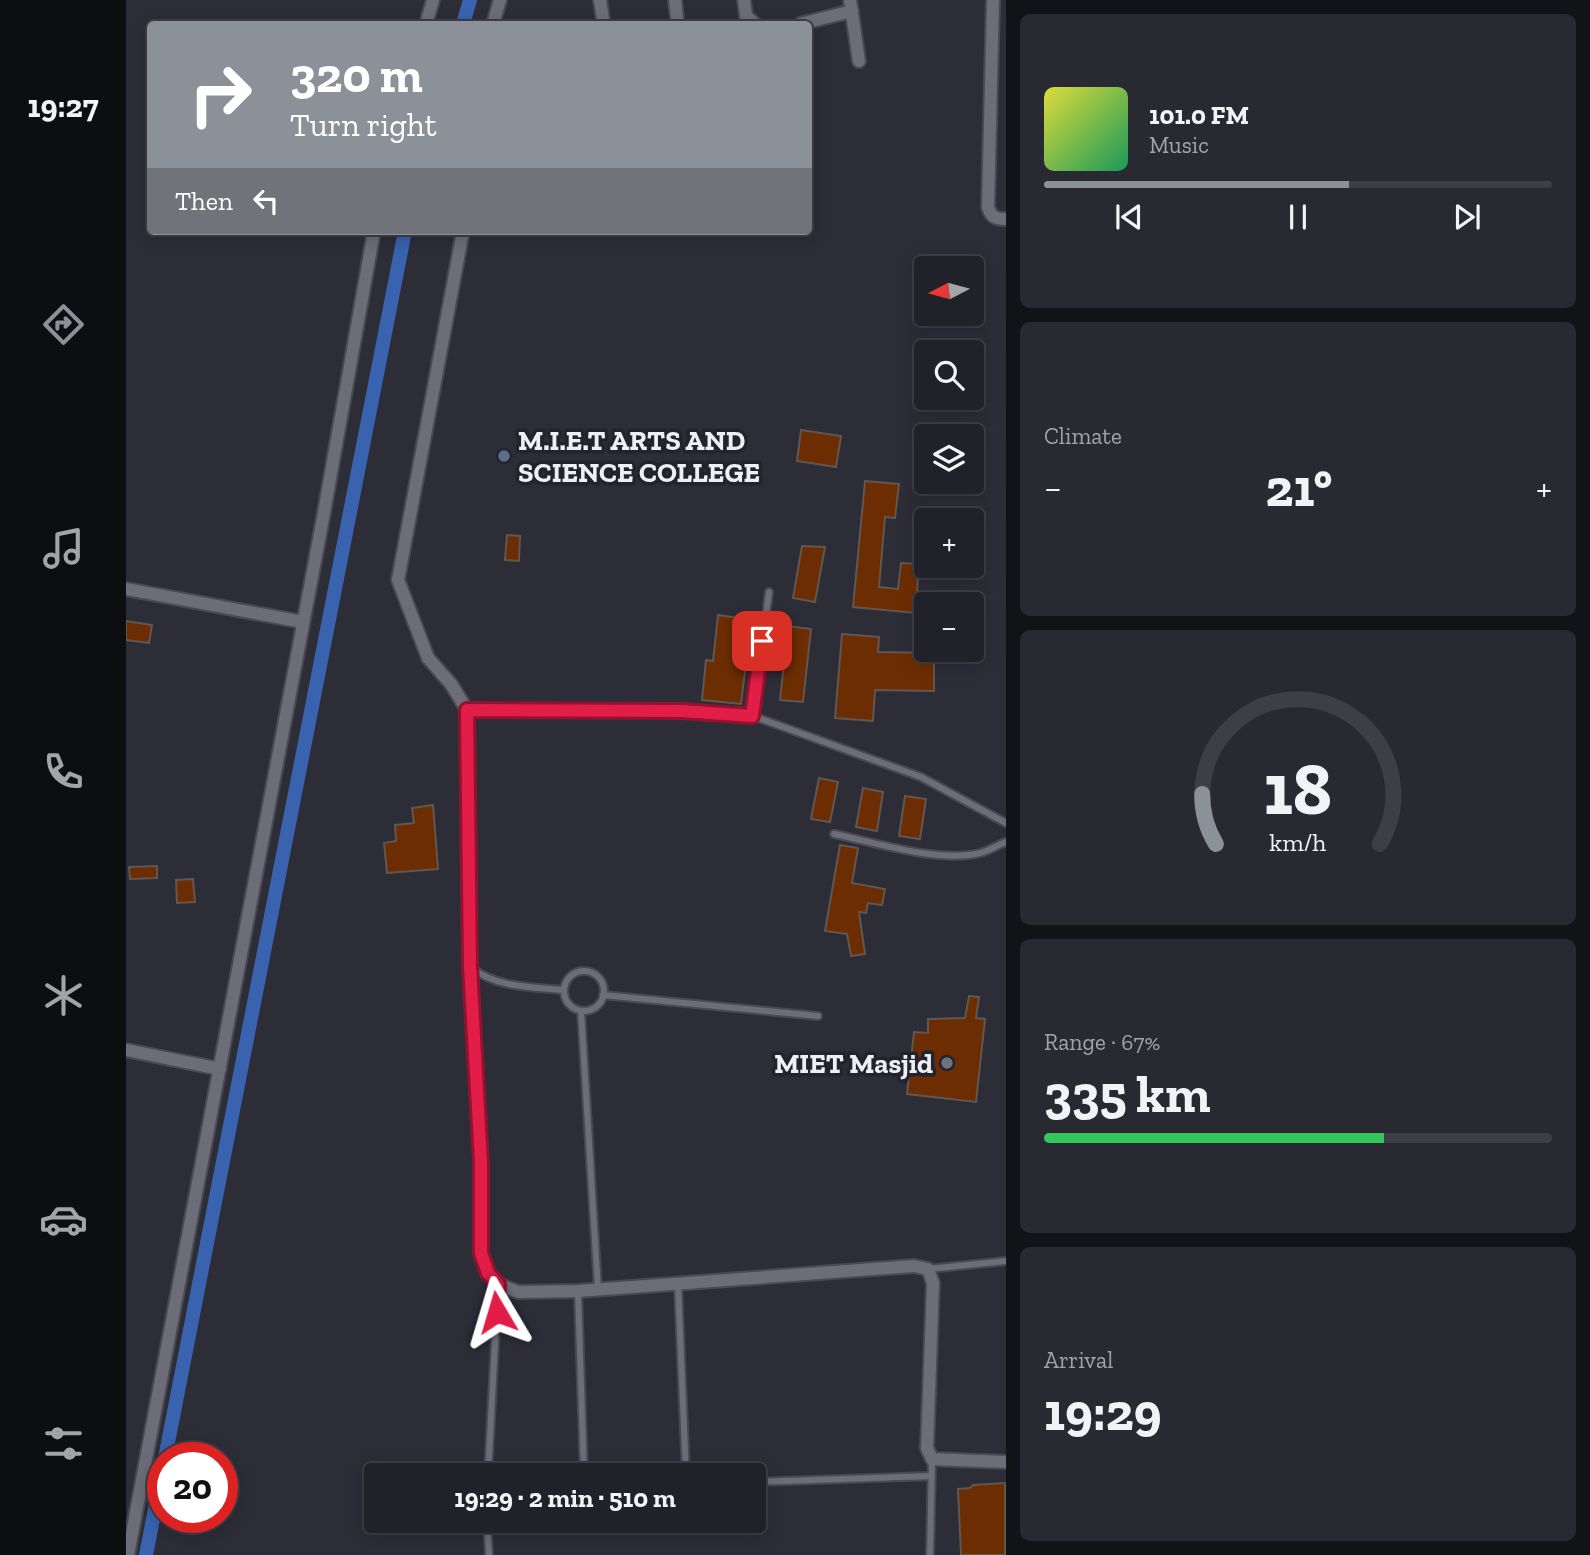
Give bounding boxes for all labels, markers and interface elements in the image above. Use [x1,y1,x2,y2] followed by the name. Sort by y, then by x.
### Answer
[290,46,423,105] text: 320 m
[175,49,266,140] icon: right
[27,87,99,125] text: 19:27
[1149,99,1249,131] text: 101.0 FM
[290,106,437,144] text: Turn right
[1149,131,1209,159] text: Music
[247,182,285,220] icon: left
[175,185,233,217] text: Then
[1110,198,1148,236] icon: previous
[1279,198,1317,236] icon: pause
[1448,198,1486,236] icon: next
[914,256,984,326] north arrow
[914,256,984,662] map controls
[39,300,88,349] icon: directions
[914,340,984,410] button: search
[1044,422,1122,450] text: Climate
[518,424,760,489] place label: M.I.E.T ARTS AND SCIENCE COLLEGE
[914,424,984,494] button: layers
[496,448,512,464] marker: M.I.E.T ARTS AND SCIENCE COLLEGE
[1265,457,1332,519] text: 21°
[1044,465,1062,511] text: −
[1536,465,1552,511] text: +
[914,508,984,578] button: +
[39,524,88,573] icon: music
[914,592,984,662] button: −
[732,611,792,671] pin
[743,622,781,660] icon: arrive
[1264,745,1332,833] text: 18
[39,747,88,796] icon: phone
[1269,826,1327,856] text: km/h
[39,971,88,1020] icon: climate
[1044,1028,1160,1056] text: Range · 67%
[774,1047,933,1080] place label: MIET Masjid
[939,1055,955,1071] marker: MIET Masjid
[1044,1063,1211,1125] text: 335 km
[39,1195,88,1244] icon: car
[460,1275,534,1349] position arrow
[1044,1346,1113,1374] text: Arrival
[1044,1381,1161,1443] text: 19:29
[39,1419,88,1468] icon: filters
[147,1442,238,1533] speed limit sign: 20
[454,1482,676,1514] text: 19:29 · 2 min · 510 m

